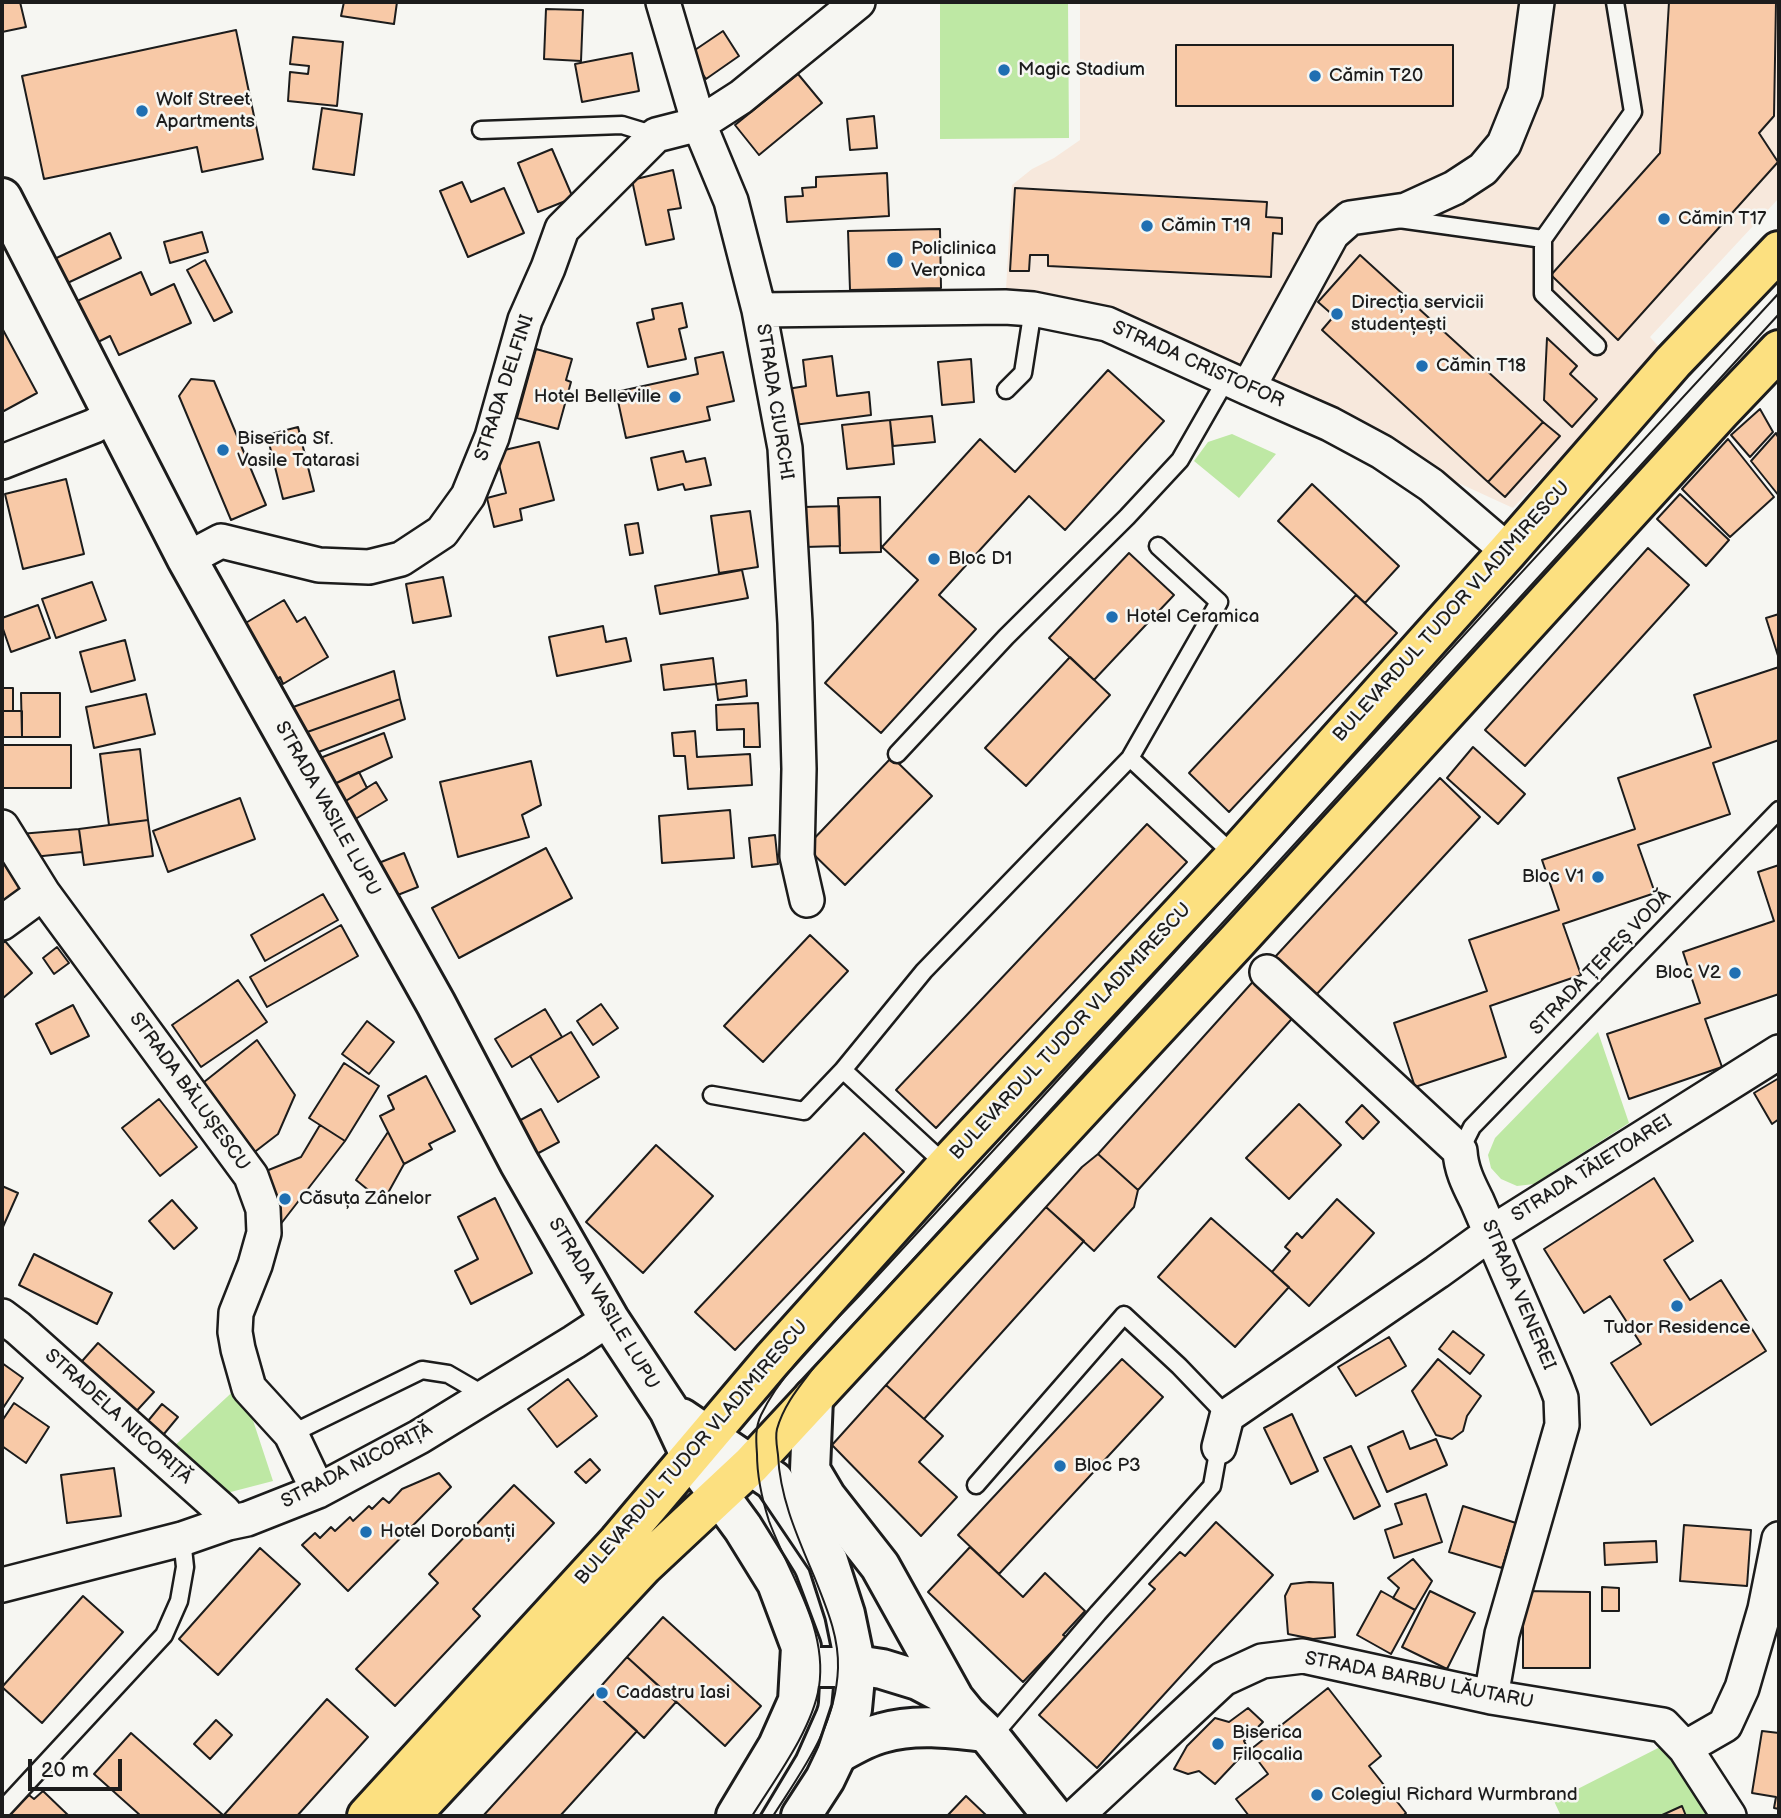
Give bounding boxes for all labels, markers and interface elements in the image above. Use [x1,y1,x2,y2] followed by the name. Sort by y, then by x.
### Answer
[1018,59,1145,81] place label: Magic Stadium
[996,62,1012,78] marker: Magic Stadium
[1329,65,1423,87] place label: Cămin T20
[1307,68,1323,84] marker: Cămin T20
[156,89,255,133] place label: Wolf Street Apartments
[134,103,150,119] marker: Wolf Street Apartments
[1678,208,1766,230] place label: Cămin T17
[1656,211,1672,227] marker: Cămin T17
[1161,215,1251,237] place label: Cămin T19
[1139,218,1155,234] marker: Cămin T19
[911,238,996,282] place label: Policlinica Veronica
[885,250,905,270] marker: Policlinica Veronica
[1351,292,1484,336] place label: Direcția servicii studențești
[1329,306,1345,322] marker: Direcția servicii studențești
[471,312,539,464] street label: STRADA DELFINI
[1109,317,1287,413] street label: STRADA CRISTOFOR
[750,322,798,482] street label: STRADA CIURCHI
[1436,355,1526,377] place label: Cămin T18
[1414,358,1430,374] marker: Cămin T18
[534,386,661,408] place label: Hotel Belleville
[667,389,683,405] marker: Hotel Belleville
[237,428,360,472] place label: Biserica Sf. Vasile Tatarasi
[215,442,231,458] marker: Biserica Sf. Vasile Tatarasi
[1329,477,1575,747] street label: BULEVARDUL TUDOR VLADIMIRESCU
[948,548,1012,570] place label: Bloc D1
[926,551,942,567] marker: Bloc D1
[1126,606,1259,628] place label: Hotel Ceramica
[1104,609,1120,625] marker: Hotel Ceramica
[269,718,385,900] street label: STRADA VASILE LUPU
[1522,866,1584,888] place label: Bloc V1
[1590,869,1606,885] marker: Bloc V1
[1526,886,1676,1040] street label: STRADA ȚEPEȘ VODĂ
[946,899,1196,1165] street label: BULEVARDUL TUDOR VLADIMIRESCU
[1655,962,1721,984] place label: Bloc V2
[1727,965,1743,981] marker: Bloc V2
[124,1008,254,1176] street label: STRADA BĂLUȘESCU
[1508,1110,1676,1228] street label: STRADA TĂIETOAREI
[299,1188,431,1210] place label: Căsuța Zânelor
[277,1191,293,1207] marker: Căsuța Zânelor
[543,1214,663,1394] street label: STRADA VASILE LUPU
[1476,1217,1560,1373] street label: STRADA VENEREI
[1669,1298,1685,1314] marker: Tudor Residence
[571,1316,813,1590] street label: BULEVARDUL TUDOR VLADIMIRESCU
[1603,1317,1751,1339] place label: Tudor Residence
[40,1345,196,1489] street label: STRADELA NICORIȚĂ
[278,1418,436,1514] street label: STRADA NICORIȚĂ
[1074,1455,1141,1477] place label: Bloc P3
[1052,1458,1068,1474] marker: Bloc P3
[380,1521,515,1543] place label: Hotel Dorobanți
[358,1524,374,1540] marker: Hotel Dorobanți
[1303,1648,1535,1714] street label: STRADA BARBU LĂUTARU
[616,1682,730,1704] place label: Cadastru Iasi
[594,1685,610,1701] marker: Cadastru Iasi
[1232,1722,1303,1766] place label: Biserica Filocalia
[1210,1736,1226,1752] marker: Biserica Filocalia
[32,1744,126,1788] scale bar
[41,1758,89,1783] text: 20 m
[1331,1784,1578,1806] place label: Colegiul Richard Wurmbrand
[1309,1787,1325,1803] marker: Colegiul Richard Wurmbrand

